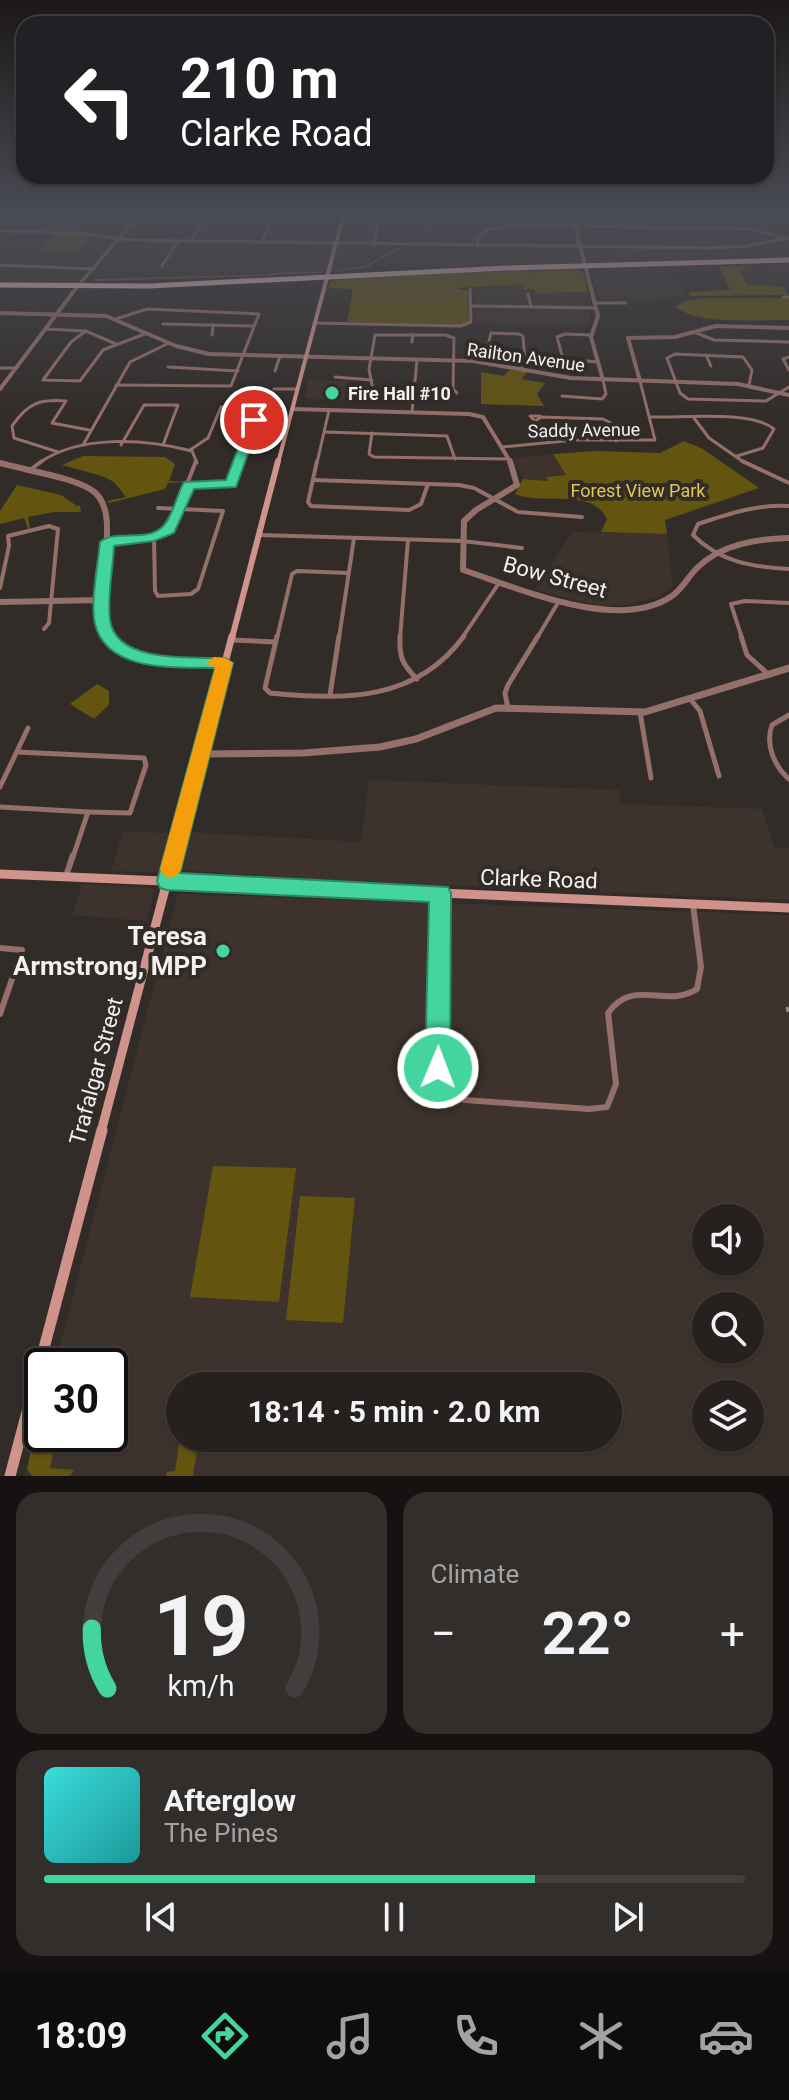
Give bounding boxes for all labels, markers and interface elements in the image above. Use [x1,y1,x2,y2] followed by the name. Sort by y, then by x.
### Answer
[180,46,339,112] text: 210 m
[48,48,152,152] icon: left
[180,113,372,155] text: Clarke Road
[466,338,586,376] street label: Railton Avenue
[348,383,451,404] place label: Fire Hall #10
[323,384,341,402] marker: Fire Hall #10
[220,386,288,454] pin
[232,398,276,442] icon: arrive
[528,419,640,441] street label: Saddy Avenue
[571,480,706,501] park label: Forest View Park
[500,551,610,603] street label: Bow Street
[480,864,598,894] street label: Clarke Road
[13,921,207,981] place label: Teresa Armstrong, MPP
[214,942,232,960] marker: Teresa Armstrong, MPP
[64,995,128,1147] street label: Trafalgar Street
[396,1026,480,1110] position arrow
[692,1204,764,1452] map controls
[692,1204,764,1276] button: sound
[692,1292,764,1364] button: search
[24,1348,128,1452] speed limit sign: 30
[692,1380,764,1452] button: layers
[247,1394,541,1429] text: 18:14 · 5 min · 2.0 km
[431,1559,519,1589] text: Climate
[154,1578,249,1675] text: 19
[542,1598,634,1669] text: 22°
[431,1608,456,1660] text: −
[720,1608,745,1660] text: +
[168,1669,235,1703] text: km/h
[164,1783,296,1818] text: Afterglow
[164,1818,278,1848] text: The Pines
[139,1895,183,1939] icon: previous
[372,1895,416,1939] icon: pause
[606,1895,650,1939] icon: next
[197,2008,253,2064] icon: directions
[322,2008,378,2064] icon: music
[448,2008,504,2064] icon: phone
[573,2008,629,2064] icon: climate
[698,2008,754,2064] icon: car
[35,2015,127,2057] text: 18:09

